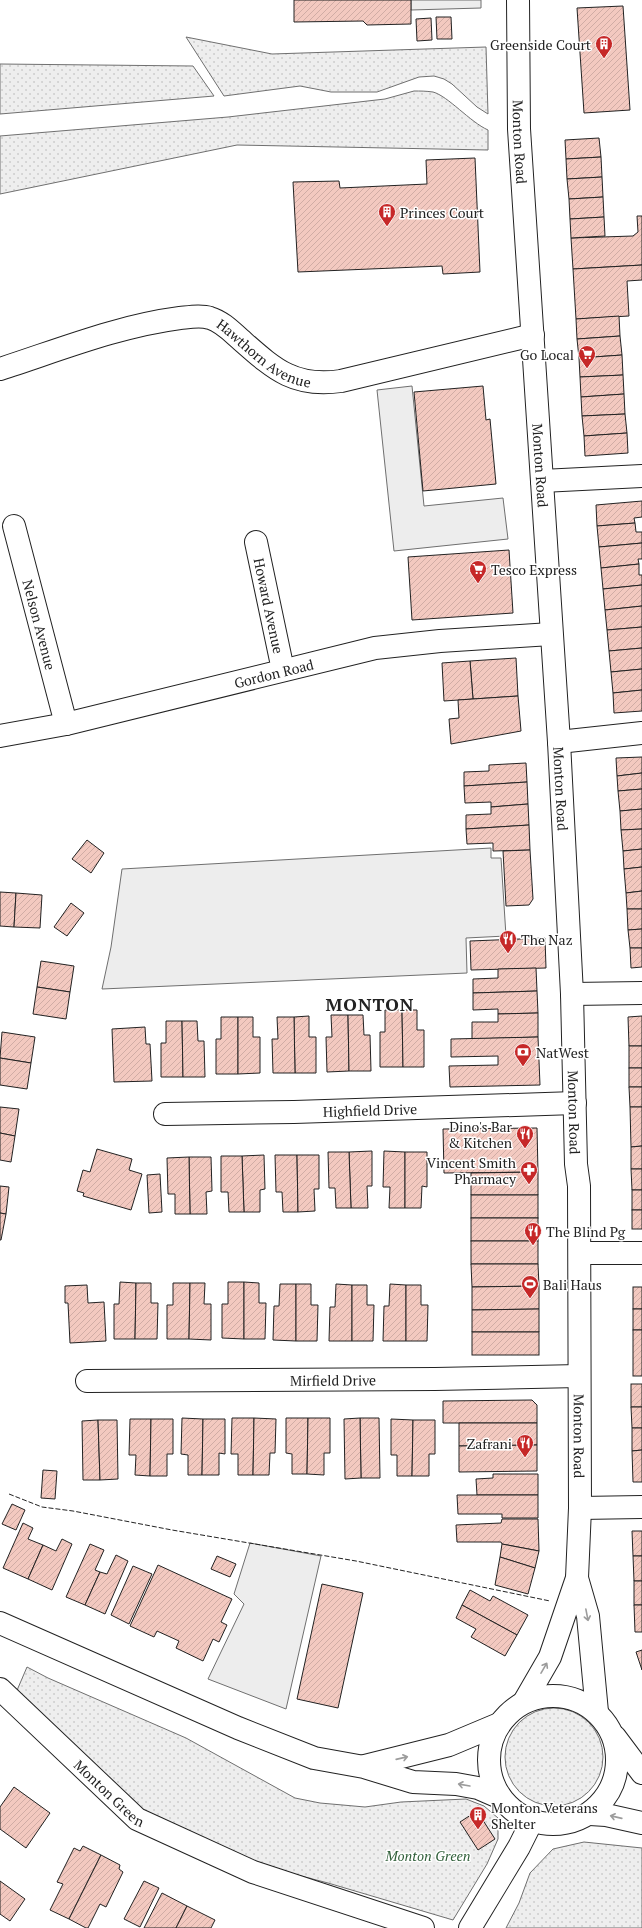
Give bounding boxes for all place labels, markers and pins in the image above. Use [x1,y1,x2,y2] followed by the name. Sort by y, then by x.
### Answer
[594,34,614,59] building icon: Greenside Court
[490,35,592,54] place label: Greenside Court
[377,202,397,227] building icon: Princes Court
[400,203,485,222] place label: Princes Court
[577,344,597,369] supermarket icon: Go Local
[520,345,574,364] place label: Go Local
[468,559,488,584] supermarket icon: Tesco Express
[491,560,577,579] place label: Tesco Express
[498,929,518,954] restaurant icon: The Naz
[521,930,573,949] place label: The Naz
[513,1042,533,1067] bank icon: NatWest
[536,1043,590,1062] place label: NatWest
[448,1117,513,1152] place label: Dino's Bar & Kitchen
[515,1124,535,1149] restaurant icon: Dino's Bar & Kitchen
[426,1153,517,1188] place label: Vincent Smith Pharmacy
[519,1160,539,1185] pharmacy icon: Vincent Smith Pharmacy
[523,1221,543,1246] restaurant icon: The Blind Pg
[546,1222,626,1241] place label: The Blind Pg
[520,1274,540,1299] sports icon: Bali Haus
[543,1275,602,1294] place label: Bali Haus
[515,1433,535,1458] restaurant icon: Zafrani
[467,1434,512,1453] place label: Zafrani
[491,1798,598,1833] place label: Monton Veterans Shelter
[468,1805,488,1830] building icon: Monton Veterans Shelter

